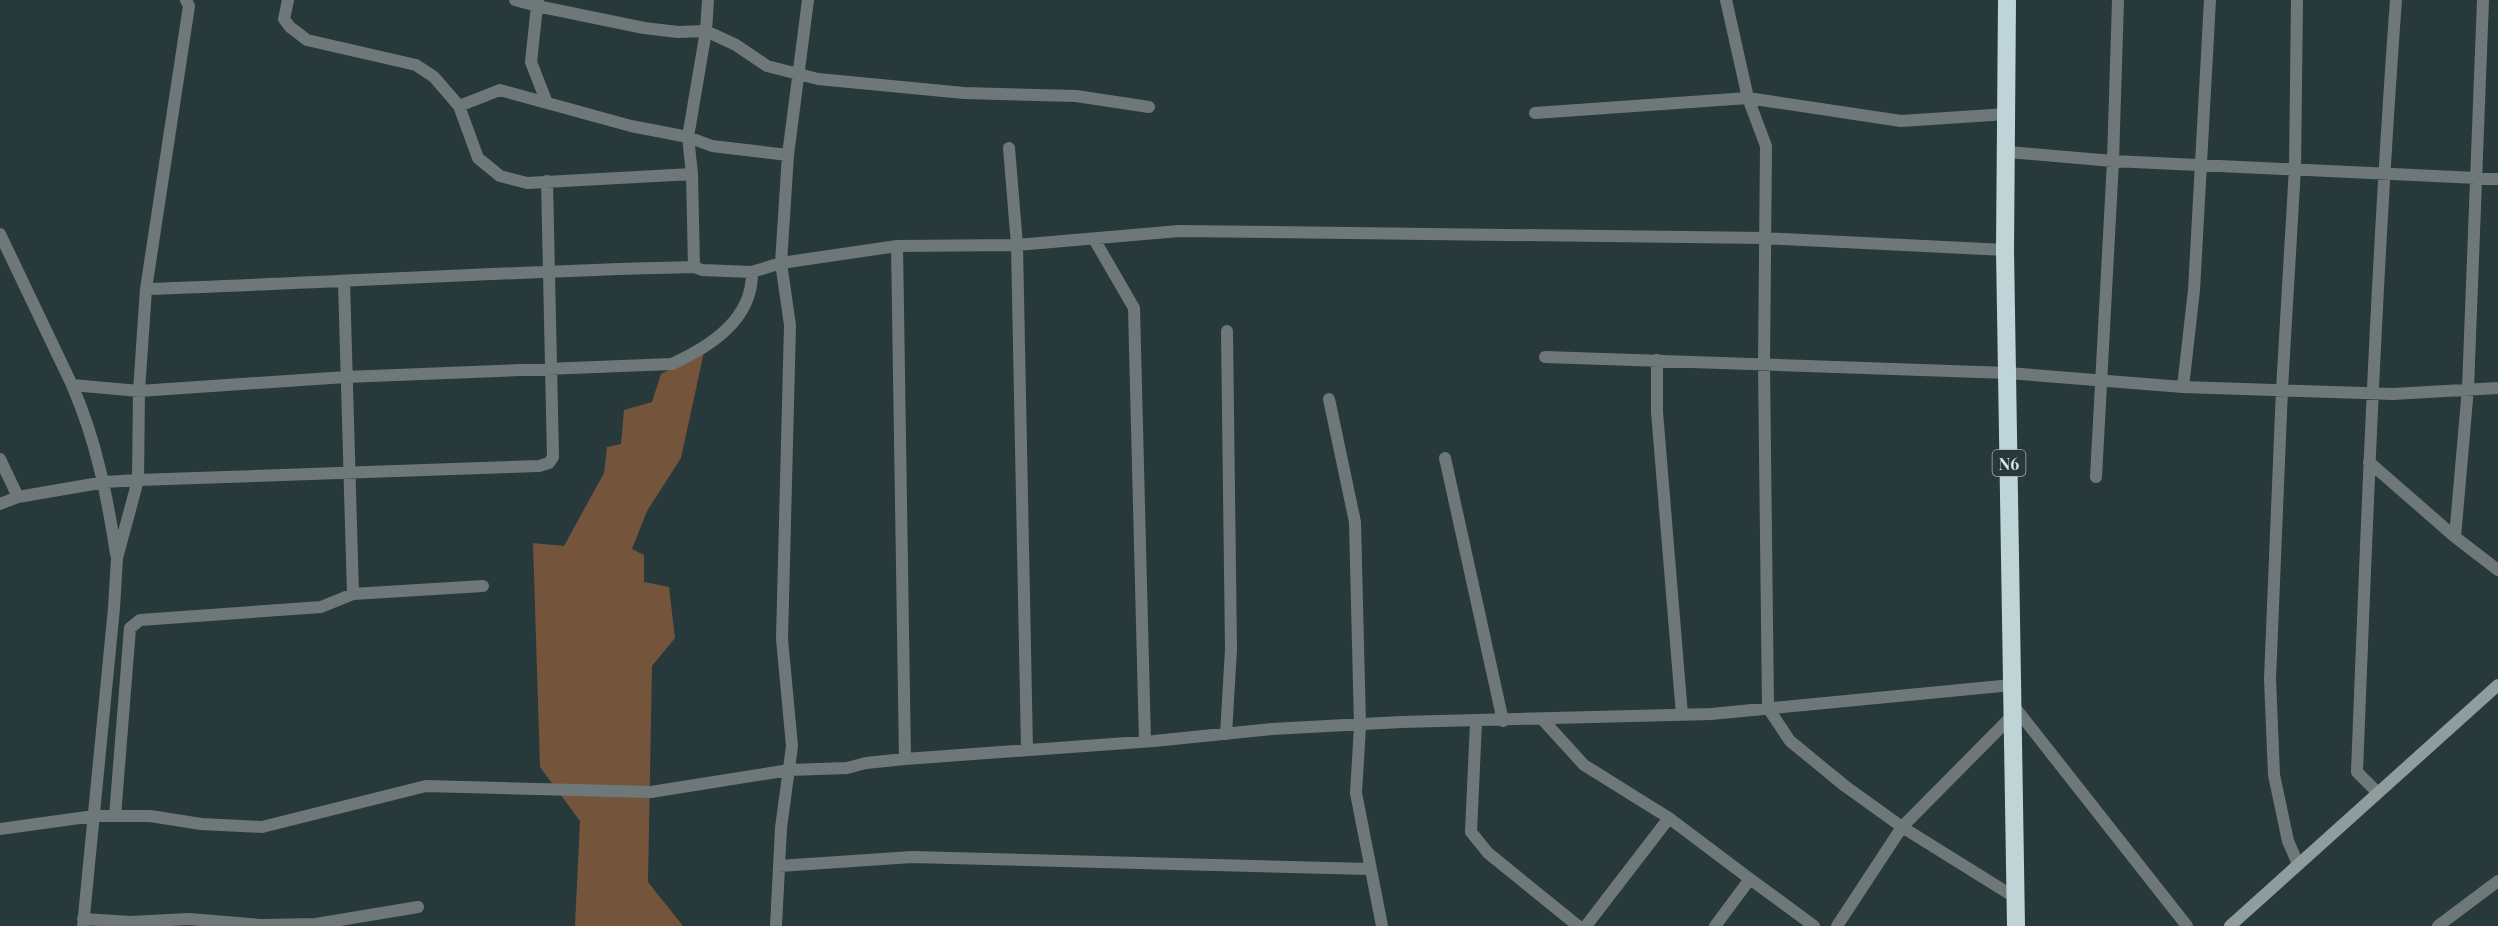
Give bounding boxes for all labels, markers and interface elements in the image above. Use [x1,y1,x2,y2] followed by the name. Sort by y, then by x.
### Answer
[1992,450,2026,476] road number: N6

